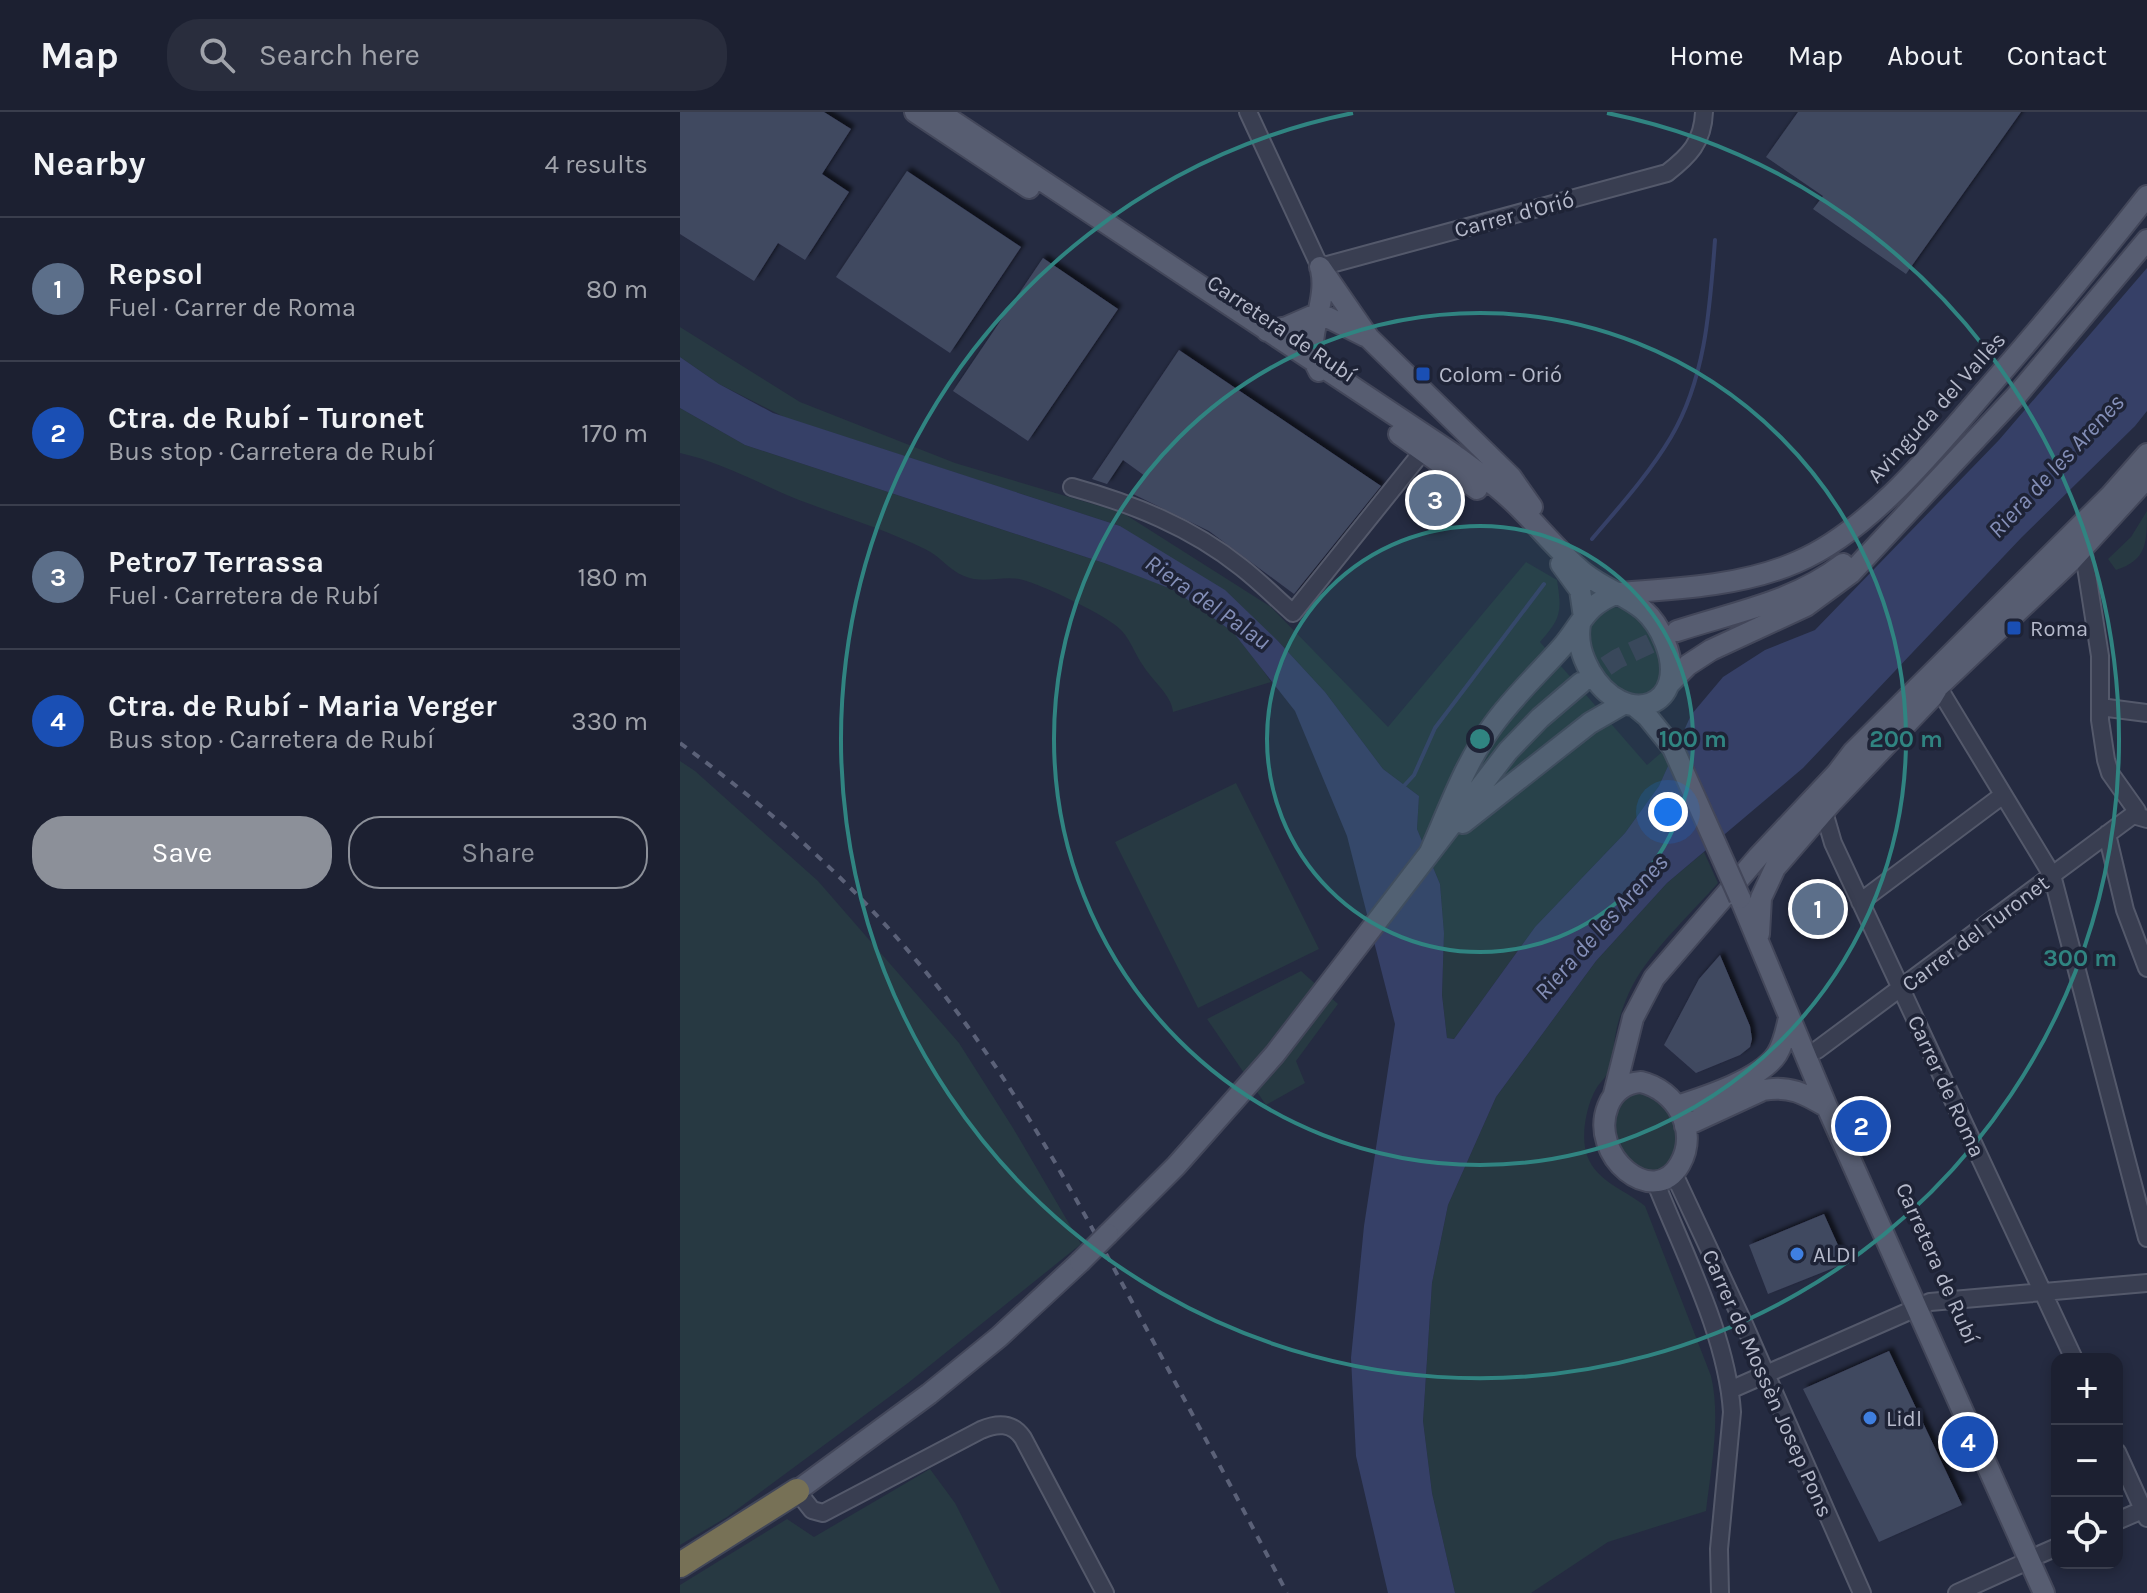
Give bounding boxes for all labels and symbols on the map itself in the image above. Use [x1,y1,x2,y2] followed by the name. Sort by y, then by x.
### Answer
[1452,187,1577,243] street label: Carrer d'Orió
[1202,270,1361,388] street label: Carretera de Rubí
[1862,327,2011,488] street label: Avinguda del Vallès
[1439,362,1562,388] place label: Colom - Orió
[1414,365,1432,383] marker: Colom - Orió
[1982,388,2130,544] water label: Riera de les Arenes
[1409,470,1461,530] pin: 3
[1140,548,1276,656] water label: Riera del Palau
[2030,616,2088,642] place label: Roma
[2005,619,2023,637] marker: Roma
[1466,725,1494,753] centre of rings
[1659,725,1727,753] text: 100 m
[1869,725,1943,753] text: 200 m
[1648,792,1688,832] your location
[1528,848,1674,1006] water label: Riera de les Arenes
[1897,870,2054,998] street label: Carrer del Turonet
[1792,879,1844,939] pin: 1
[2043,944,2117,972] text: 300 m
[1902,1011,1990,1162] street label: Carrer de Roma
[1835,1096,1887,1156] pin: 2
[1890,1179,1984,1348] street label: Carretera de Rubí
[1813,1242,1857,1268] place label: ALDI
[1788,1245,1806,1263] marker: ALDI
[1696,1246,1838,1521] street label: Carrer de Mossèn Josep Pons
[1886,1406,1922,1432] place label: Lidl
[1861,1409,1879,1427] marker: Lidl
[1942,1412,1994,1472] pin: 4

